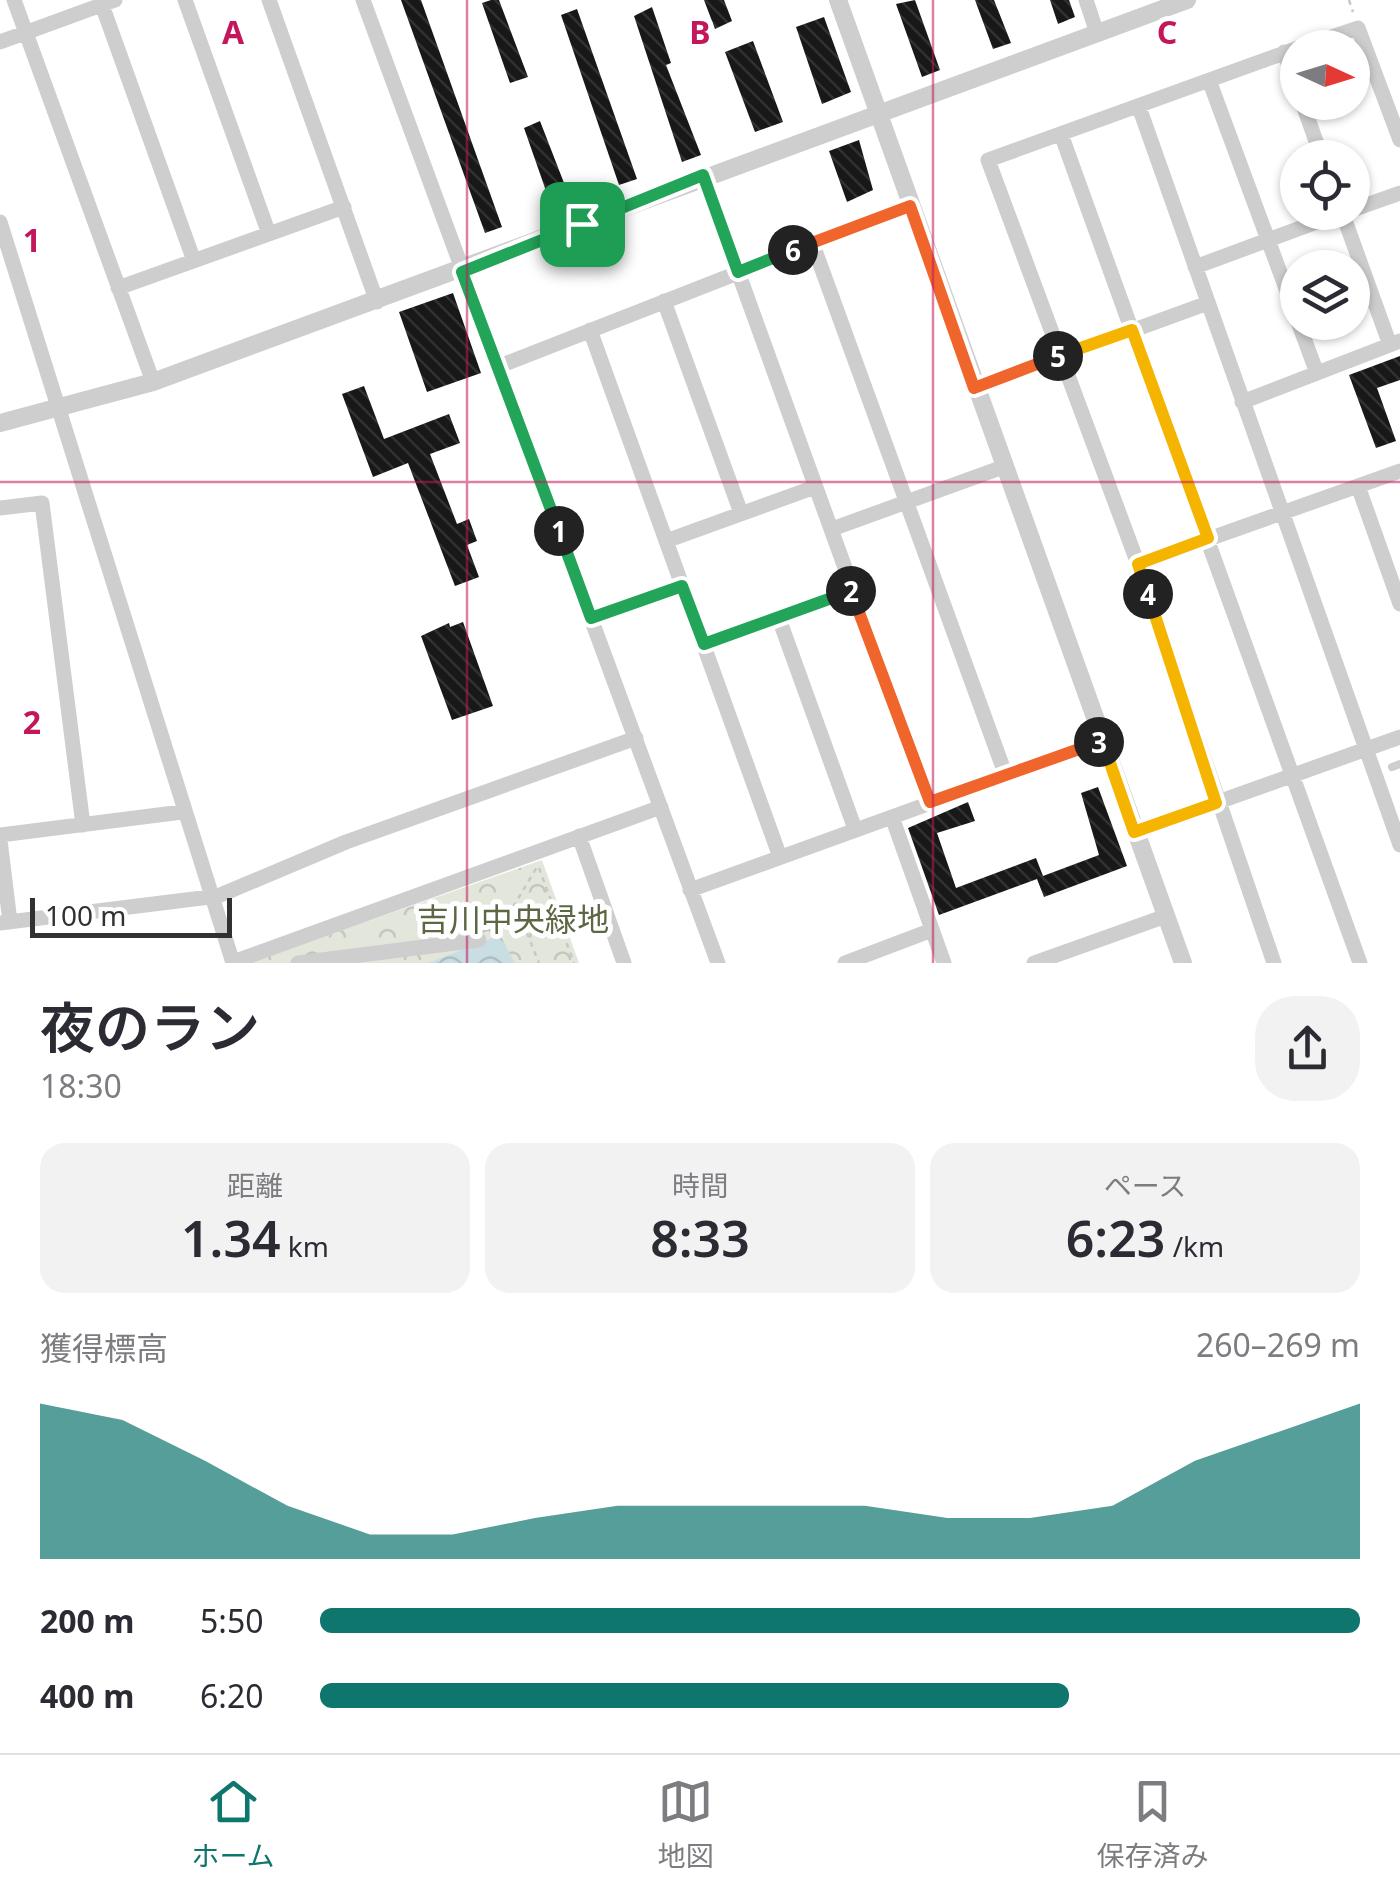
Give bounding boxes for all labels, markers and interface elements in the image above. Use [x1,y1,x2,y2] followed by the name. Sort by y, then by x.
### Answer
[222,10,245,53] text: A
[689,10,711,53] text: B
[1157,10,1177,53] text: C
[1280,30,1370,120] north arrow
[1280,30,1370,340] map controls
[1280,140,1370,230] button: locate
[540,182,625,267] pin
[555,197,610,252] icon: arrive
[23,218,41,261] text: 1
[768,225,818,275] pin: 6
[785,231,801,269] text: 6
[1280,250,1370,340] button: layers
[1033,331,1083,381] pin: 5
[1050,337,1066,375] text: 5
[534,506,584,556] pin: 1
[551,512,567,550] text: 1
[826,566,876,616] pin: 2
[1123,569,1173,619] pin: 4
[843,572,859,610] text: 2
[1140,575,1156,613] text: 4
[23,700,41,743] text: 2
[1074,717,1124,767] pin: 3
[1091,723,1107,761] text: 3
[30,893,232,938] scale bar
[45,896,127,934] text: 100 m
[417,897,609,940] park label: 吉川中央緑地
[40,989,260,1064] text: 夜のラン
[1255,996,1360,1101] button: share
[40,1064,122,1107] text: 18:30
[227,1166,283,1204] text: 距離
[672,1166,728,1204] text: 時間
[1104,1166,1186,1204] text: ペース
[181,1204,281,1272] text: 1.34
[650,1204,750,1272] text: 8:33
[1066,1204,1165,1272] text: 6:23
[281,1227,329,1265] text: km
[1165,1227,1224,1265] text: /km
[1196,1323,1360,1366] text: 260–269 m
[40,1326,168,1369] text: 獲得標高
[40,1599,134,1642] text: 200 m
[200,1599,264,1642] text: 5:50
[40,1674,134,1717] text: 400 m
[200,1674,264,1717] text: 6:20
[191,1774,275,1874] tab: ホーム
[658,1774,714,1874] tab: 地図
[1096,1774,1209,1874] tab: 保存済み

